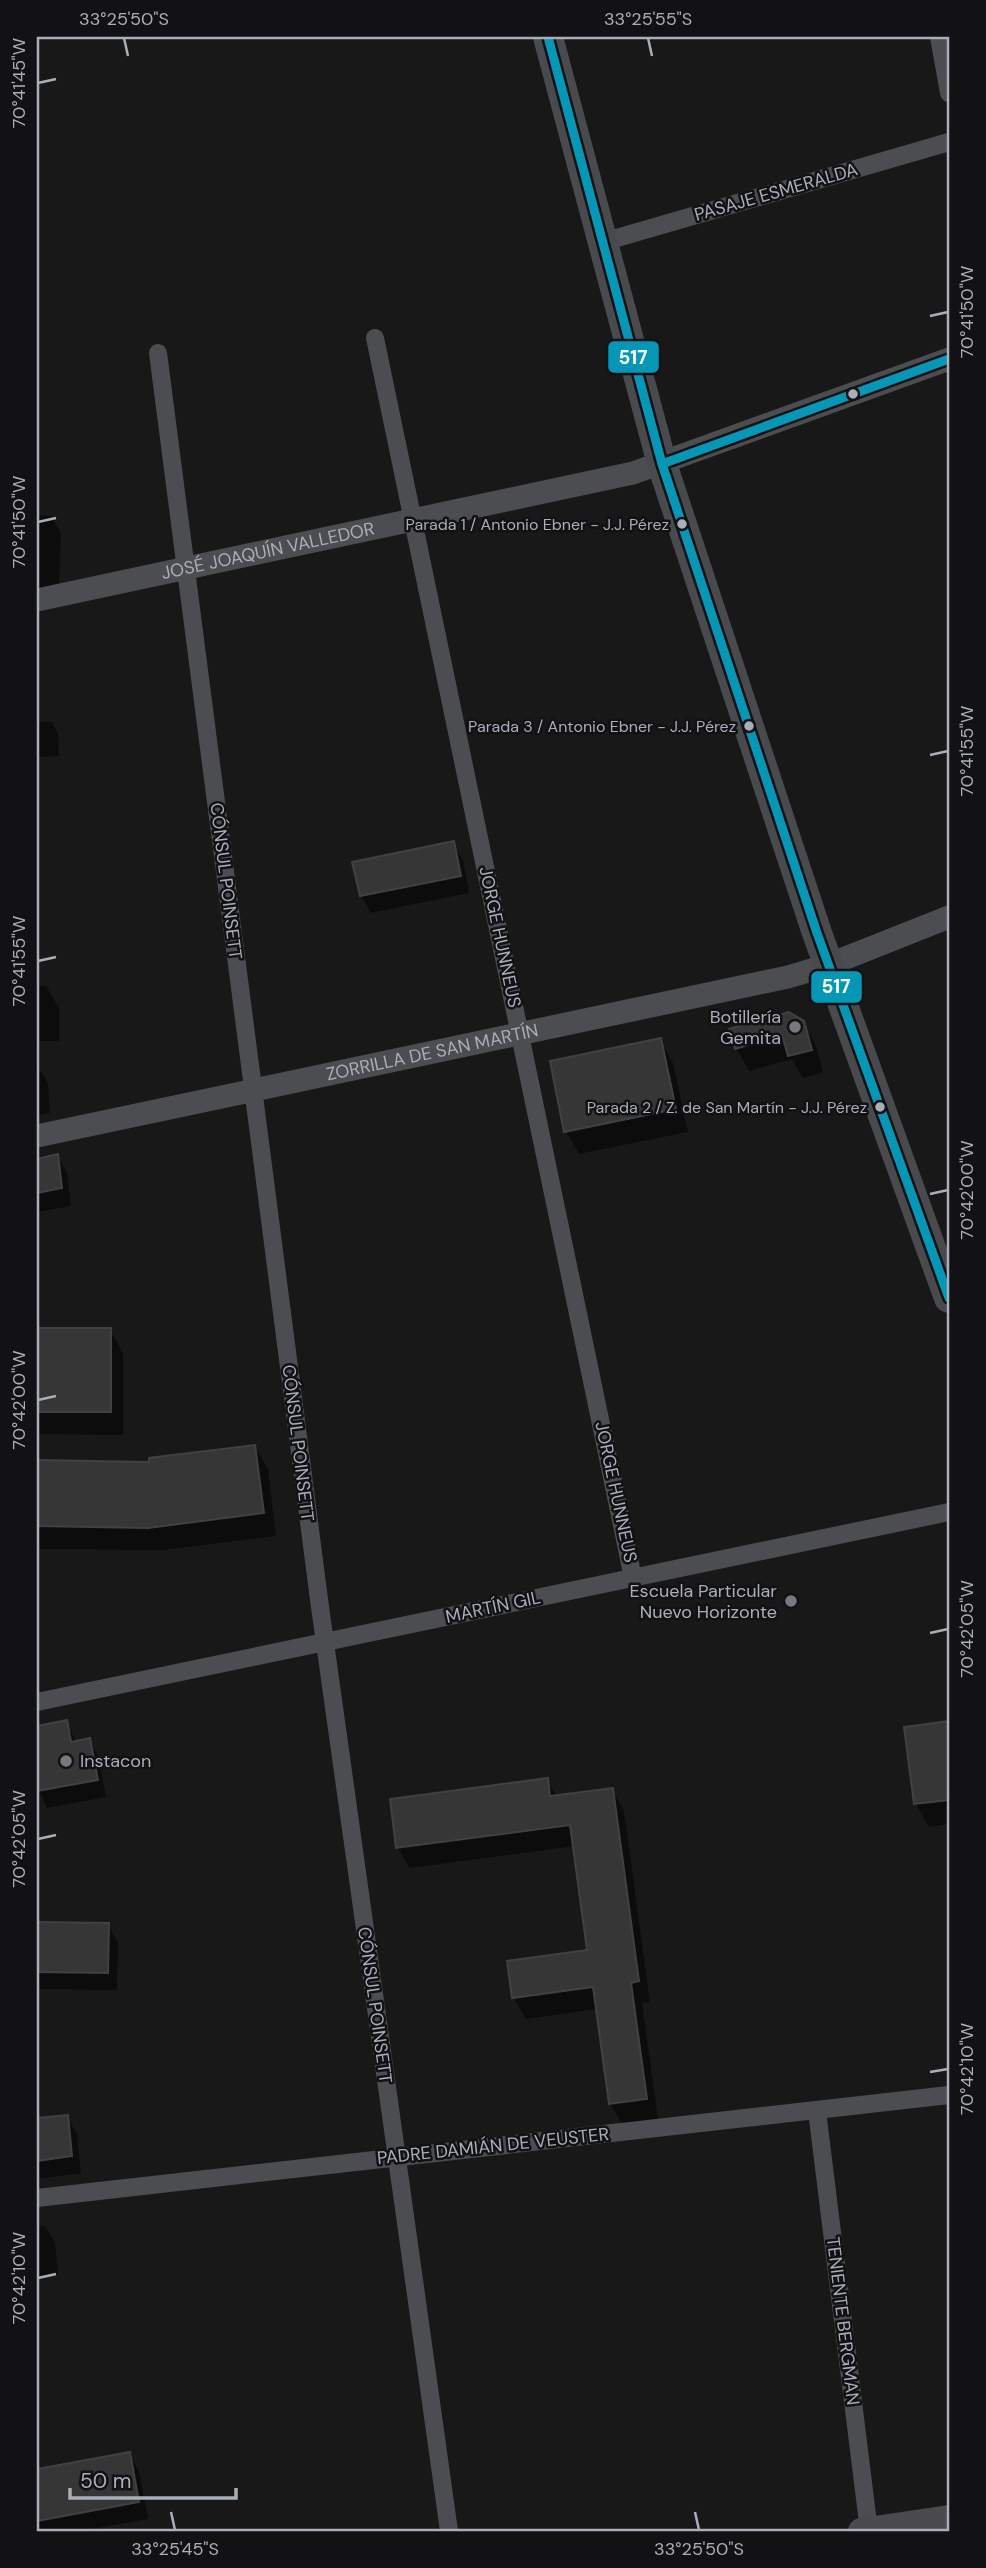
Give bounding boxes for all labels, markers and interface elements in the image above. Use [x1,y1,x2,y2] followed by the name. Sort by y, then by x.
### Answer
[79,7,169,31] text: 33°25'50"S
[604,7,692,31] text: 33°25'55"S
[7,38,31,128] text: 70°41'45"W
[692,157,860,227] street label: PASAJE ESMERALDA
[955,266,979,358] text: 70°41'50"W
[607,340,660,374] line badge: 517
[619,345,647,370] text: 517
[846,387,860,401] unlabelled marker
[7,476,31,568] text: 70°41'50"W
[406,514,669,535] place label: Parada 1 / Antonio Ebner - J.J. Pérez
[159,516,377,585] street label: JOSÉ JOAQUÍN VALLEDOR
[675,517,689,531] marker: Parada 1 / Antonio Ebner - J.J. Pérez
[955,705,979,797] text: 70°41'55"W
[468,716,736,737] place label: Parada 3 / Antonio Ebner - J.J. Pérez
[742,719,756,733] marker: Parada 3 / Antonio Ebner - J.J. Pérez
[204,801,248,961] street label: CÓNSUL POINSETT
[473,864,527,1010] street label: JORGE HUNNEUS
[7,915,31,1007] text: 70°41'55"W
[810,970,863,1004] line badge: 517
[822,974,850,999] text: 517
[710,1005,781,1050] place label: Botillería Gemita
[324,1018,541,1086] street label: ZORRILLA DE SAN MARTÍN
[787,1019,803,1035] marker: Botillería Gemita
[587,1097,867,1118] place label: Parada 2 / Z. de San Martín - J.J. Pérez
[873,1100,887,1114] marker: Parada 2 / Z. de San Martín - J.J. Pérez
[955,1140,979,1240] text: 70°42'00"W
[7,1350,31,1450] text: 70°42'00"W
[276,1363,320,1523] street label: CÓNSUL POINSETT
[589,1419,643,1565] street label: JORGE HUNNEUS
[629,1579,777,1624] place label: Escuela Particular Nuevo Horizonte
[955,1580,979,1678] text: 70°42'05"W
[443,1585,543,1629] street label: MARTÍN GIL
[783,1593,799,1609] marker: Escuela Particular Nuevo Horizonte
[80,1749,151,1773] place label: Instacon
[58,1753,74,1769] marker: Instacon
[7,1790,31,1888] text: 70°42'05"W
[352,1925,398,2085] street label: CÓNSUL POINSETT
[955,2023,979,2115] text: 70°42'10"W
[376,2122,610,2170] street label: PADRE DAMIÁN DE VEUSTER
[7,2232,31,2324] text: 70°42'10"W
[821,2235,865,2407] street label: TENIENTE BERGMAN
[70,2456,236,2500] scale bar
[80,2467,131,2495] text: 50 m
[131,2537,219,2561] text: 33°25'45"S
[654,2537,744,2561] text: 33°25'50"S

